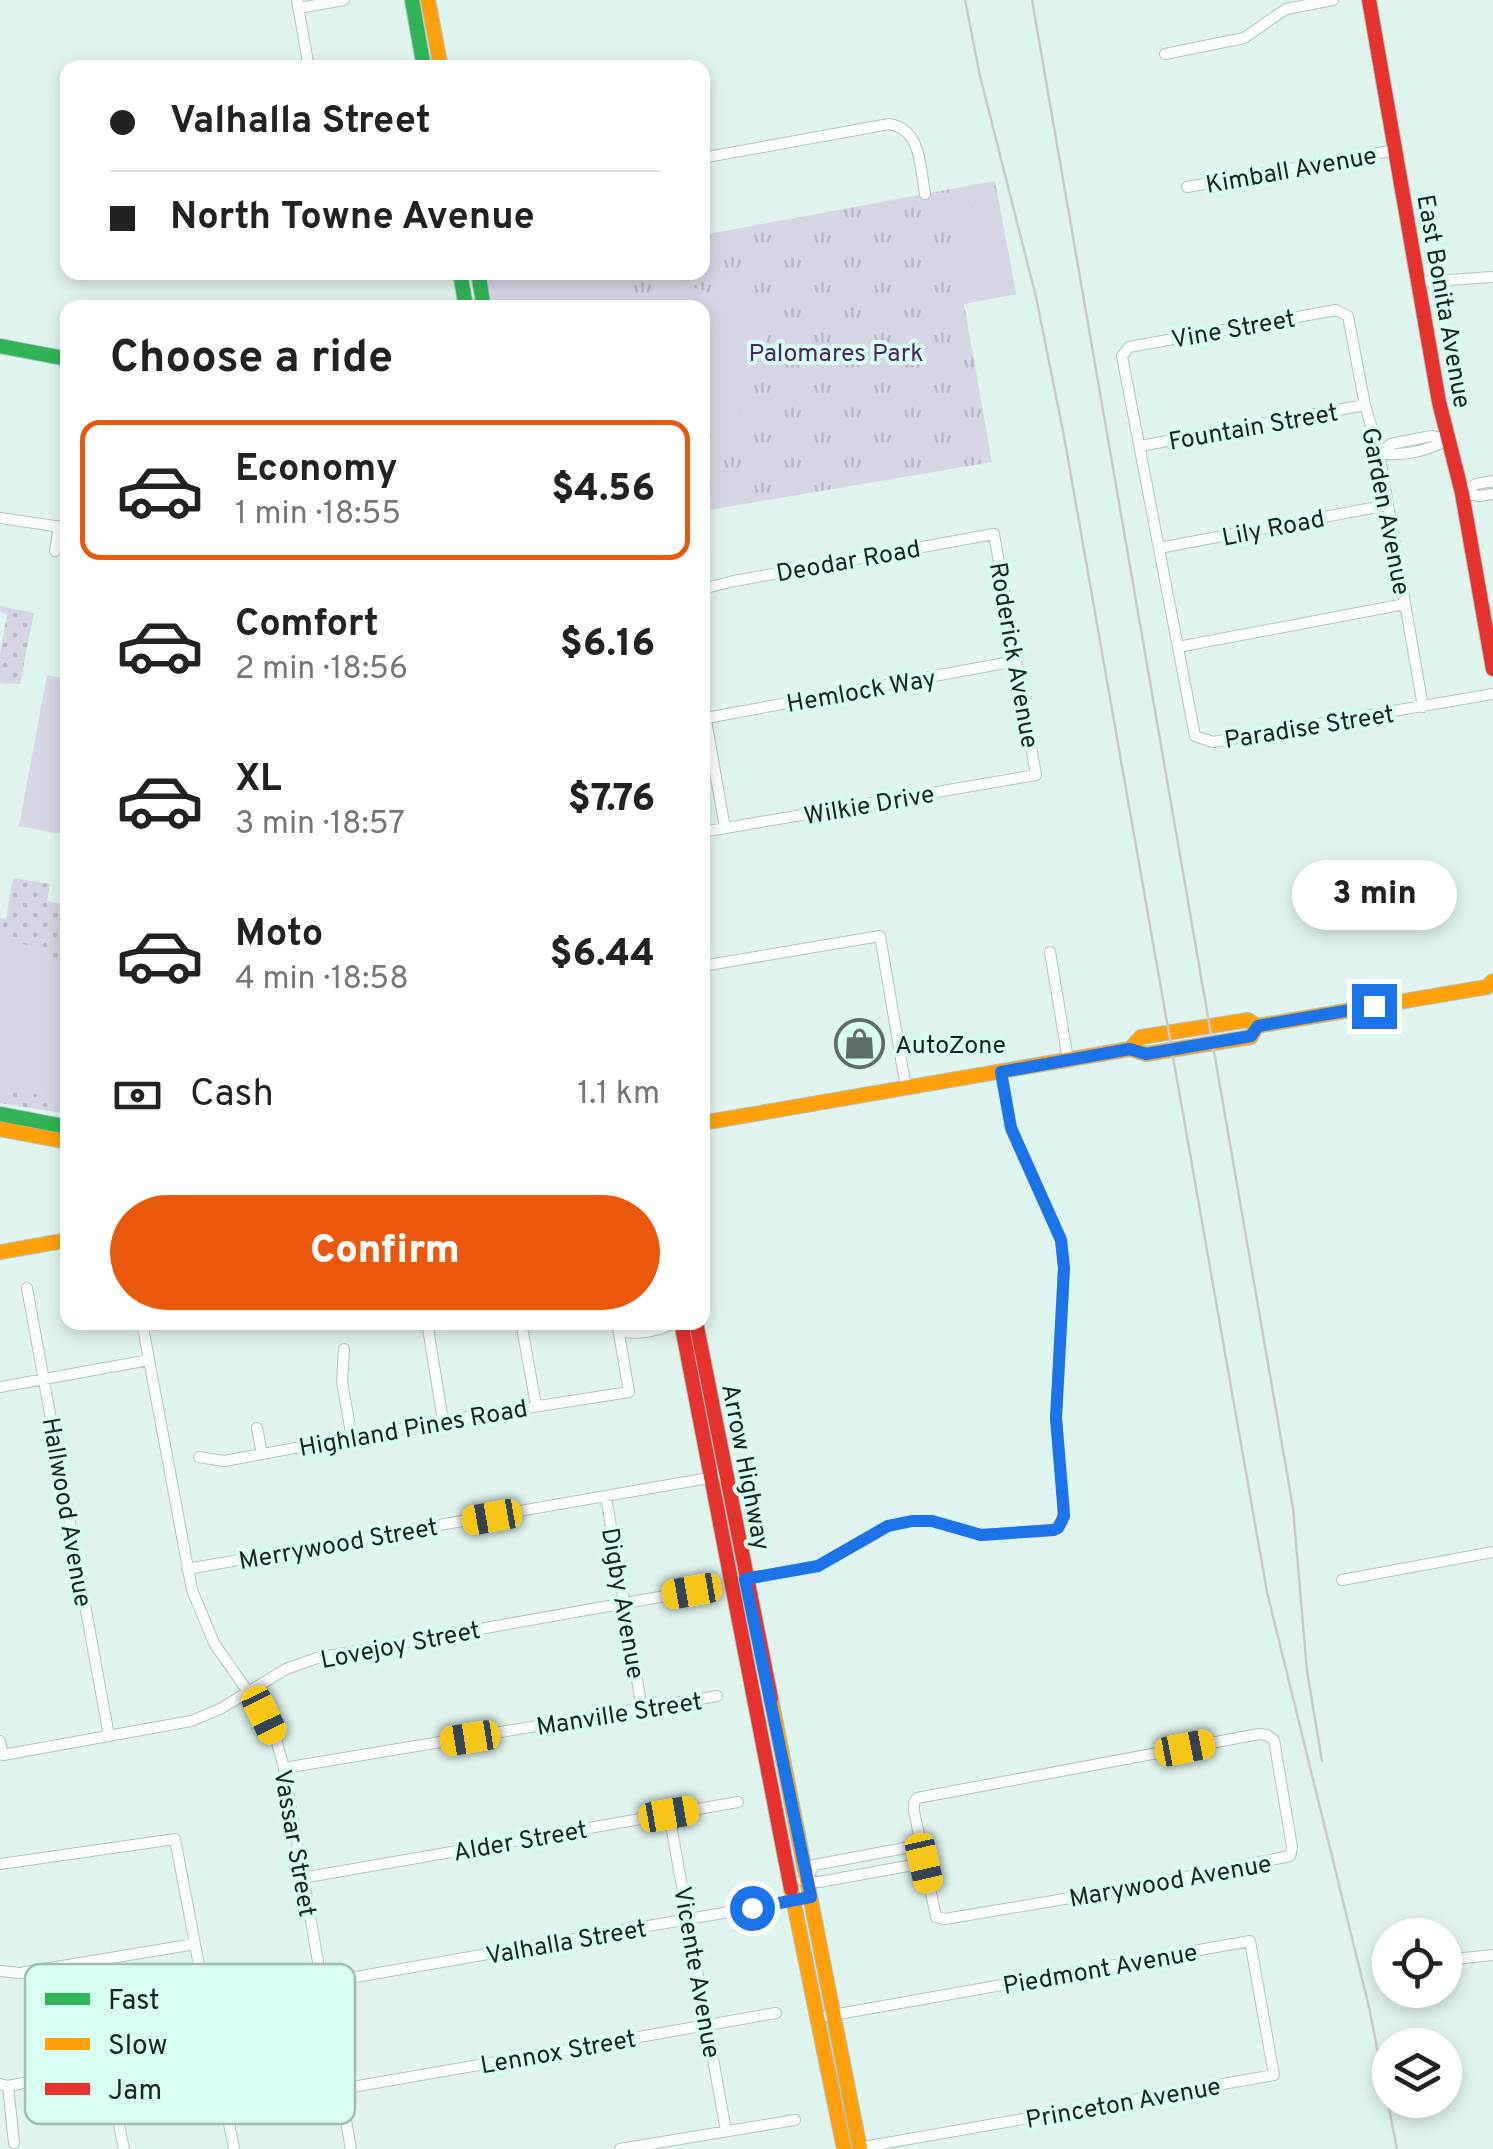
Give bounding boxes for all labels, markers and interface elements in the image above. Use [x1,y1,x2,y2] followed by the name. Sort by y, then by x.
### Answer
[170,98,431,147] text: Valhalla Street
[1203,141,1380,203] street label: Kimball Avenue
[1407,192,1477,411] street label: East Bonita Avenue
[170,194,535,243] text: North Towne Avenue
[1169,304,1298,358] street label: Vine Street
[110,331,393,388] text: Choose a ride
[748,339,924,371] park label: Palomares Park
[1166,398,1341,460] street label: Fountain Street
[1352,425,1416,598] street label: Garden Avenue
[115,445,205,535] icon: car
[235,446,397,495] text: Economy
[551,466,655,515] text: $4.56
[235,495,401,535] text: 1 min · 18:55
[1220,504,1328,556] street label: Lily Road
[774,535,923,591] street label: Deodar Road
[980,560,1044,751] street label: Roderick Avenue
[115,600,205,690] icon: car
[235,601,379,650] text: Comfort
[560,621,655,670] text: $6.16
[235,650,408,690] text: 2 min · 18:56
[784,664,939,722] street label: Hemlock Way
[1222,700,1397,758] street label: Paradise Street
[115,755,205,845] icon: car
[235,756,282,805] text: XL
[568,776,655,825] text: $7.76
[802,780,937,834] street label: Wilkie Drive
[235,805,405,845] text: 3 min · 18:57
[1292,861,1456,931] callout: 3 min
[1332,875,1417,915] text: 3 min
[115,910,205,1000] icon: car
[235,911,323,960] text: Moto
[549,931,655,980] text: $6.44
[235,960,409,1000] text: 4 min · 18:58
[1352,984,1397,1029] route end
[834,1018,886,1070] shop icon: AutoZone
[895,1031,1006,1063] place label: AutoZone
[110,1068,165,1123] icon: cash
[190,1071,274,1120] text: Cash
[577,1075,660,1115] text: 1.1 km
[110,1195,660,1310] button: Confirm
[712,1382,776,1553] street label: Arrow Highway
[297,1394,530,1466] street label: Highland Pines Road
[33,1415,97,1610] street label: Hallwood Avenue
[460,1497,524,1537] car
[236,1513,441,1579] street label: Merrywood Street
[592,1525,650,1682] street label: Digby Avenue
[660,1571,724,1611] car
[318,1616,483,1678] street label: Lovejoy Street
[237,1681,291,1749] car
[534,1687,705,1745] street label: Manville Street
[438,1718,502,1758] car
[1153,1728,1217,1768] car
[264,1767,322,1920] street label: Vassar Street
[637,1794,701,1834] car
[451,1815,590,1870] street label: Alder Street
[903,1830,945,1896] car
[1067,1849,1274,1916] street label: Marywood Avenue
[664,1884,726,2061] street label: Vicente Avenue
[730,1886,775,1931] route start
[484,1914,649,1974] street label: Valhalla Street
[1372,1918,1462,2118] map controls
[1372,1918,1462,2008] button: locate
[1001,1938,1200,2004] street label: Piedmont Avenue
[25,1964,355,2124] legend
[108,1984,160,2020] text: Fast
[478,2025,639,2083] street label: Lennox Street
[1372,2028,1462,2118] button: layers
[108,2029,167,2065] text: Slow
[1023,2072,1224,2138] street label: Princeton Avenue
[108,2074,162,2110] text: Jam

